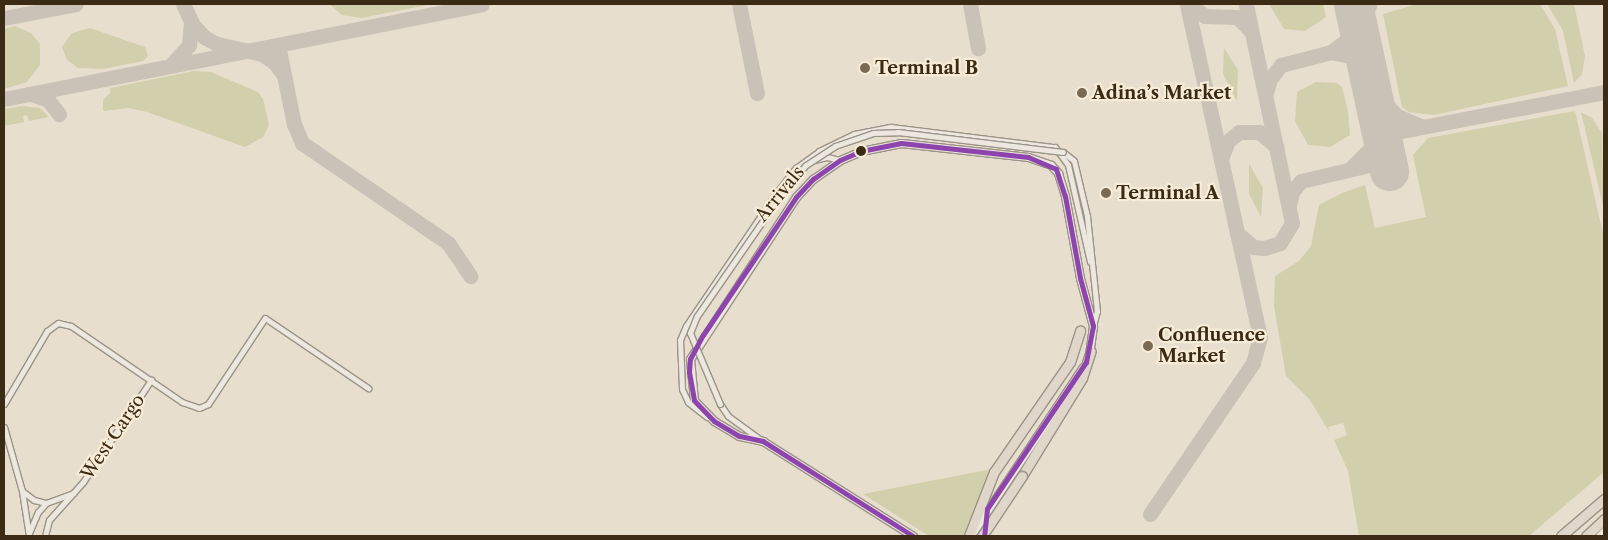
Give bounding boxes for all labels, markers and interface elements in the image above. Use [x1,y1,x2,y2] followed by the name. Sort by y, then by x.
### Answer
[875,57,978,79] place label: Terminal B
[859,62,871,74] marker: Terminal B
[1092,82,1231,104] place label: Adina’s Market
[1076,87,1088,99] marker: Adina’s Market
[856,146,866,156] unlabelled marker
[751,162,809,226] street label: Arrivals
[1116,182,1220,204] place label: Terminal A
[1100,187,1112,199] marker: Terminal A
[1158,325,1265,368] place label: Confluence Market
[1142,340,1154,352] marker: Confluence Market
[77,390,149,484] street label: West Cargo

